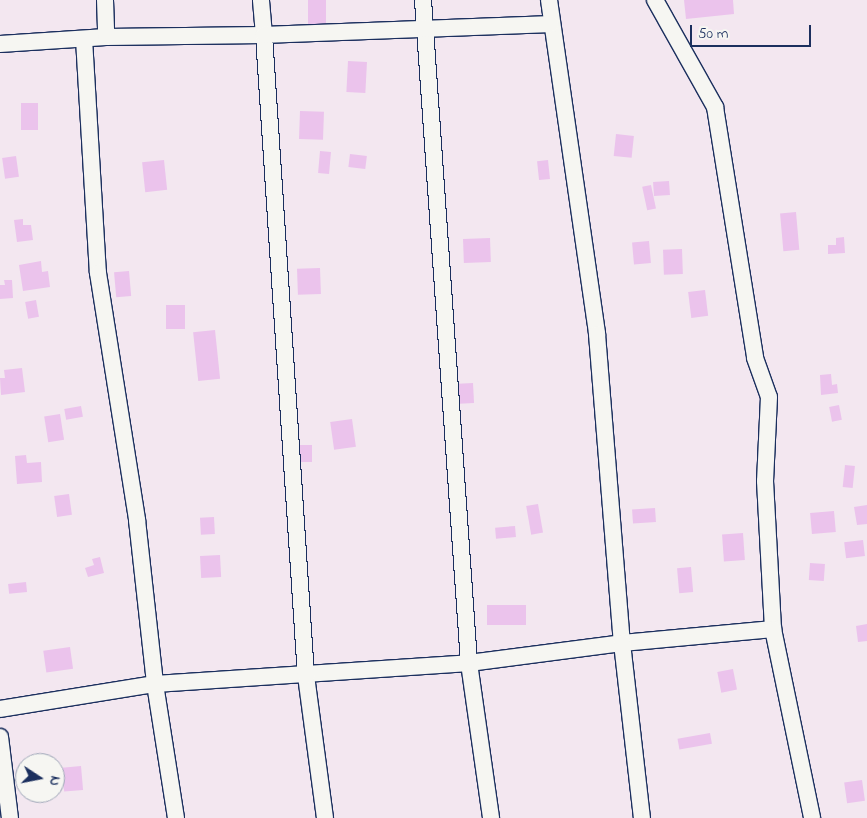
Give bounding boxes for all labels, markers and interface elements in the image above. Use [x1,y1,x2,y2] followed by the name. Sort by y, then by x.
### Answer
[692,15,813,47] scale bar
[698,23,728,45] text: 50 m
[15,753,65,803] north arrow
[43,774,65,787] text: N

